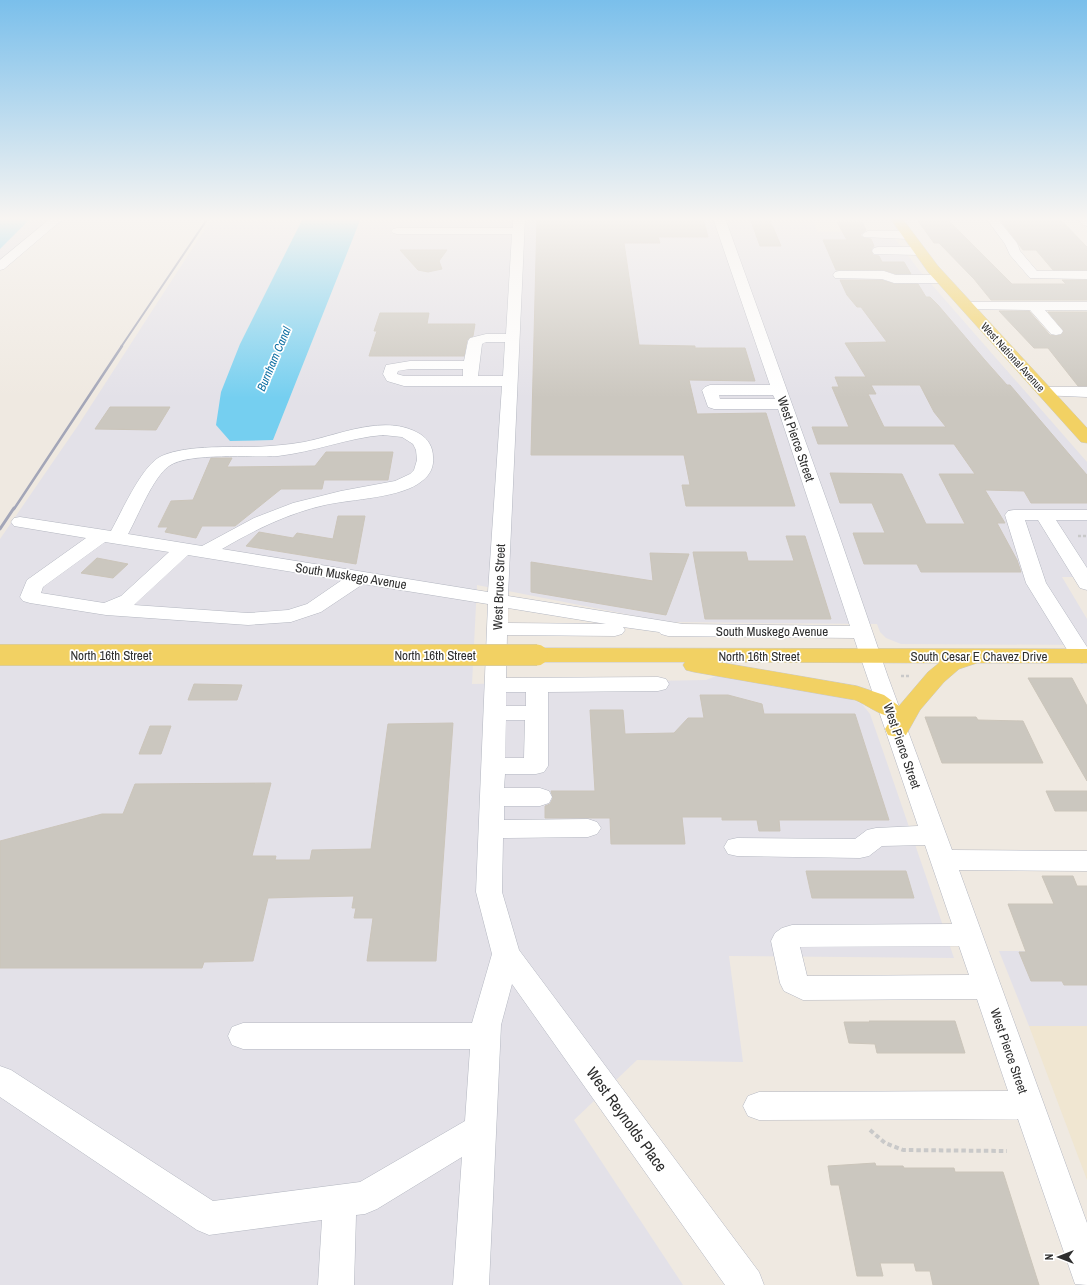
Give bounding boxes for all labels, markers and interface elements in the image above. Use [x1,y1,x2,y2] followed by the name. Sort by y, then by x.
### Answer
[978,319,1048,395] street label: West National Avenue
[253,324,295,394] water label: Burnham Canal
[773,394,819,484] street label: West Pierce Street
[489,544,509,630] street label: West Bruce Street
[294,559,408,593] street label: South Muskego Avenue
[716,623,828,640] street label: South Muskego Avenue
[70,647,152,664] street label: North 16th Street
[394,647,476,664] street label: North 16th Street
[718,648,800,665] street label: North 16th Street
[911,648,1047,665] street label: South Cesar E Chavez Drive
[879,701,925,791] street label: West Pierce Street
[986,1006,1032,1096] street label: West Pierce Street
[582,1062,672,1176] street label: West Reynolds Place
[1039,1237,1079,1277] north arrow
[1042,1254,1056,1260] text: N

